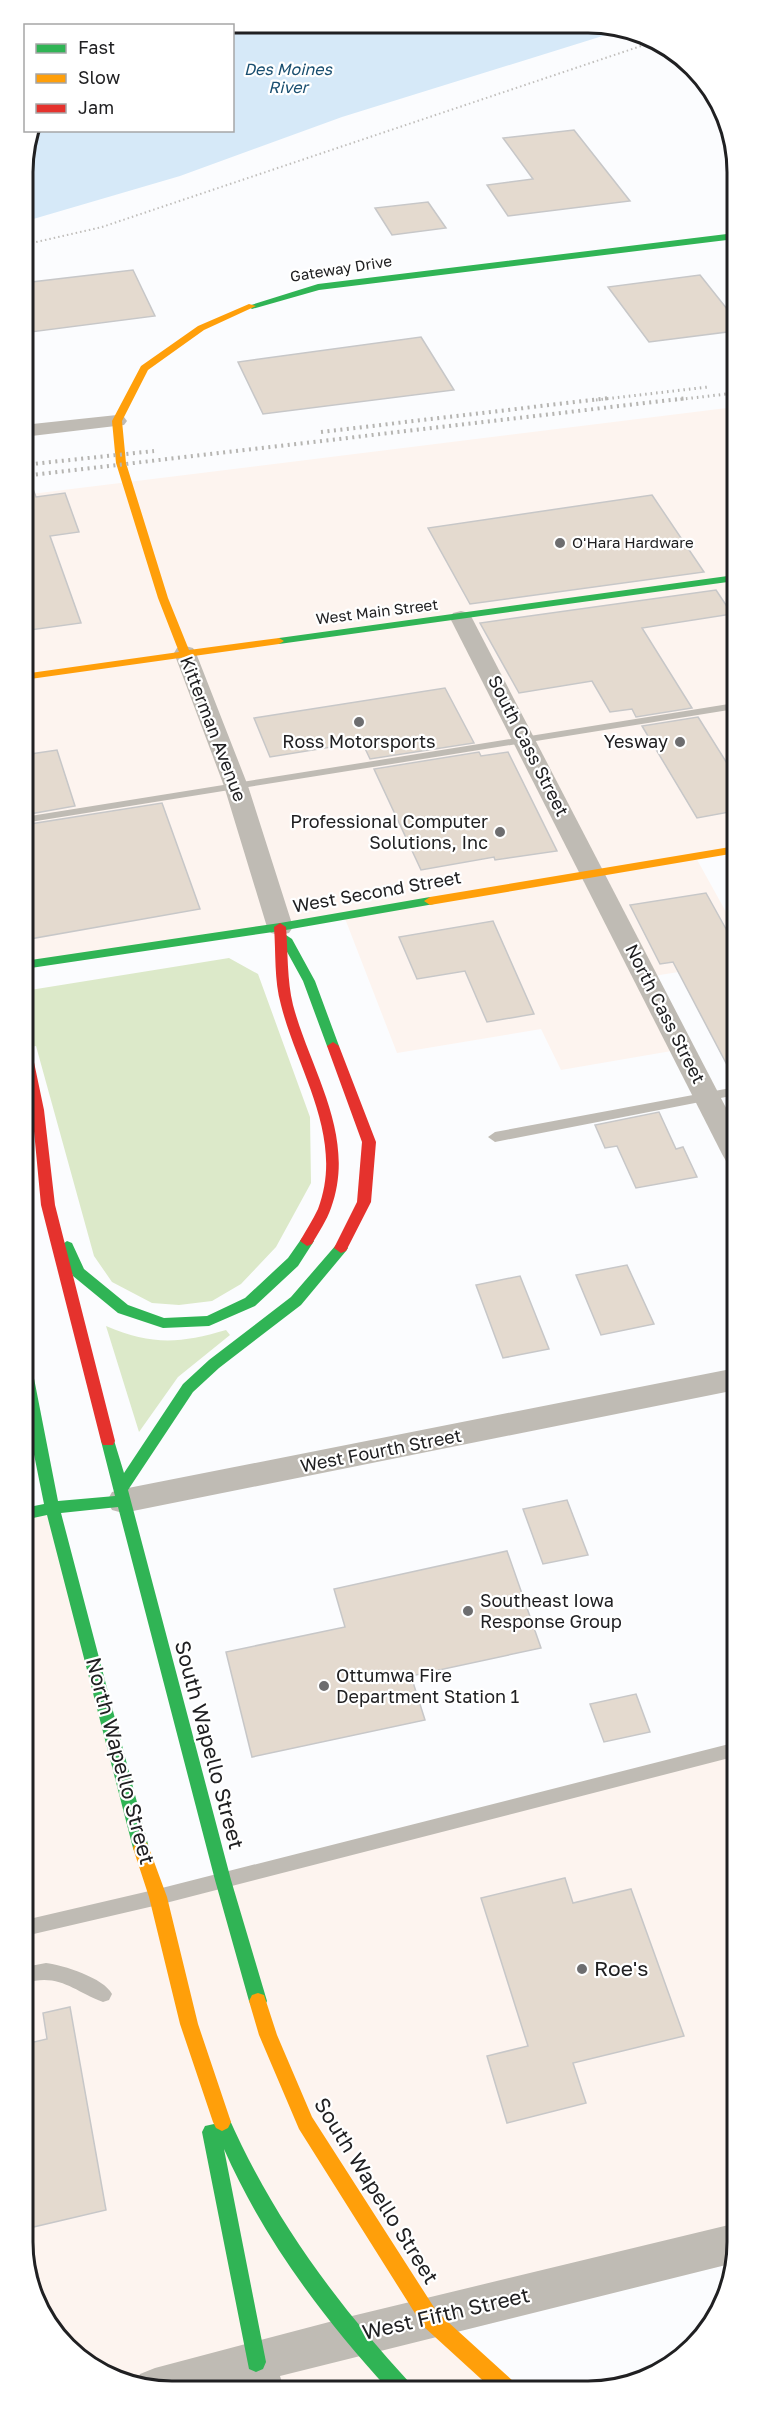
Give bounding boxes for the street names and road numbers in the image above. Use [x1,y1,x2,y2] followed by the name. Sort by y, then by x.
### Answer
[289,251,393,285] street label: Gateway Drive
[315,595,439,627] street label: West Main Street
[176,653,252,805] street label: Kitterman Avenue
[484,671,574,820] street label: South Cass Street
[291,865,463,917] street label: West Second Street
[621,940,711,1087] street label: North Cass Street
[298,1424,463,1476] street label: West Fourth Street
[170,1638,250,1852] street label: South Wapello Street
[81,1654,161,1867] street label: North Wapello Street
[309,2092,445,2288] street label: South Wapello Street
[360,2281,532,2345] street label: West Fifth Street

